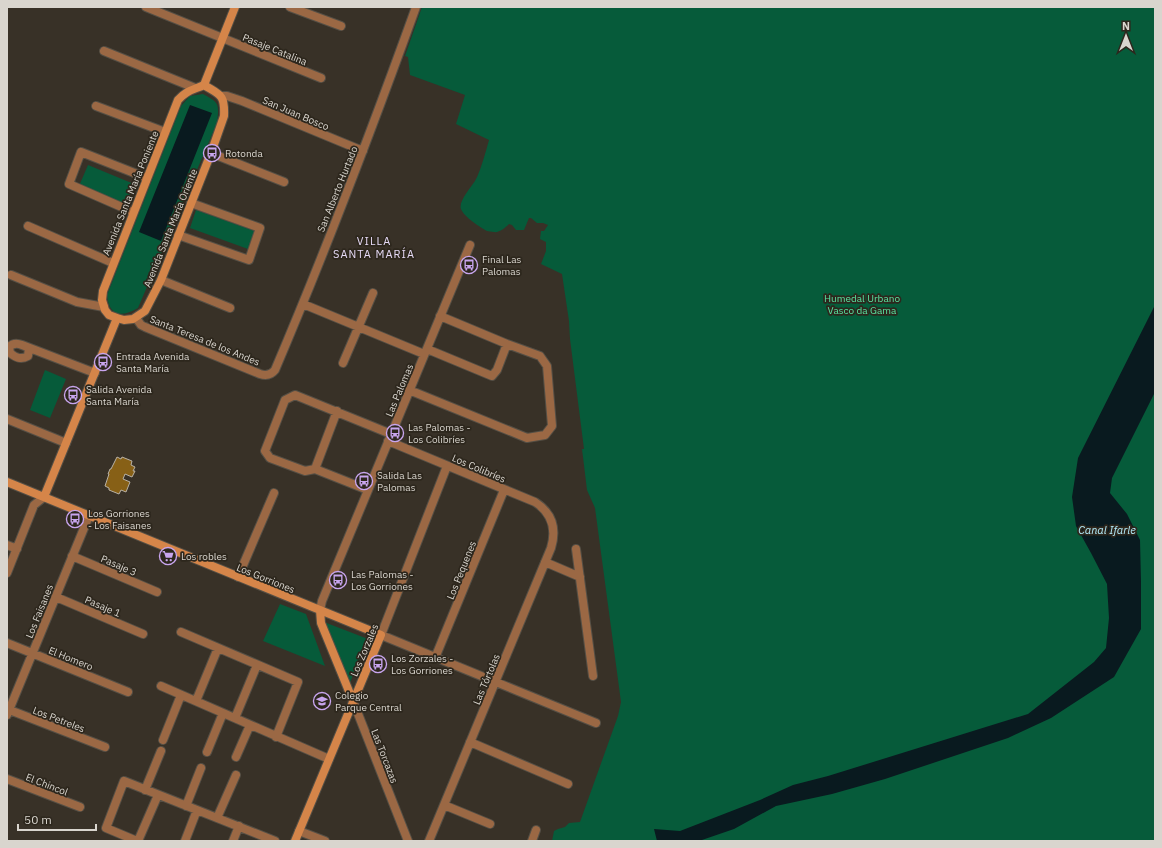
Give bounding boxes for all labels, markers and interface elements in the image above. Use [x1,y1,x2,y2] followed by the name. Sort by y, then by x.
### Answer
[1106,16,1146,56] north arrow
[1122,19,1130,33] text: N
[241,31,310,69] street label: Pasaje Catalina
[261,94,331,133] street label: San Juan Bosco
[99,128,162,257] street label: Avenida Santa María Poniente
[202,143,222,163] bus stop icon: Rotonda
[314,144,361,234] street label: San Alberto Hurtado
[225,147,263,160] place label: Rotonda
[141,166,200,289] street label: Avenida Santa María Oriente
[333,234,415,261] district label: VILLA SANTA MARÍA
[482,253,522,278] place label: Final Las Palomas
[459,255,479,275] bus stop icon: Final Las Palomas
[824,292,900,317] park label: Humedal Urbano Vasco da Gama
[148,312,262,369] street label: Santa Teresa de los Andes
[116,350,190,375] place label: Entrada Avenida Santa María
[93,352,113,372] bus stop icon: Entrada Avenida Santa María
[383,362,416,419] street label: Las Palomas
[86,383,152,408] place label: Salida Avenida Santa María
[63,385,83,405] bus stop icon: Salida Avenida Santa María
[408,421,470,446] place label: Las Palomas - Los Colibríes
[385,423,405,443] bus stop icon: Las Palomas - Los Colibríes
[450,451,508,486] street label: Los Colibríes
[377,469,422,494] place label: Salida Las Palomas
[354,471,374,491] bus stop icon: Salida Las Palomas
[88,507,151,532] place label: Los Gorriones - Los Faisanes
[65,509,85,529] bus stop icon: Los Gorriones - Los Faisanes
[1078,523,1136,537] water label: Canal Ifarle
[444,539,479,601] street label: Los Pequenes
[158,546,178,566] supermarket icon: Los robles
[181,550,227,563] place label: Los robles
[99,552,139,579] street label: Pasaje 3
[235,561,297,596] street label: Los Gorriones
[351,568,413,593] place label: Las Palomas - Los Gorriones
[328,570,348,590] bus stop icon: Las Palomas - Los Gorriones
[23,582,56,640] street label: Los Faisanes
[83,593,123,620] street label: Pasaje 1
[348,622,381,678] street label: Los Zorzales
[47,644,95,673] street label: El Homero
[391,652,453,677] place label: Los Zorzales - Los Gorriones
[470,652,503,707] street label: Las Tórtolas
[368,654,388,674] bus stop icon: Los Zorzales - Los Gorriones
[335,689,402,714] place label: Colegio Parque Central
[312,691,332,711] school or university icon: Colegio Parque Central
[31,704,87,735] street label: Los Petreles
[368,727,401,785] street label: Las Torcazas
[24,770,70,799] street label: El Chincol
[18,806,96,832] scale bar
[24,812,52,827] text: 50 m

